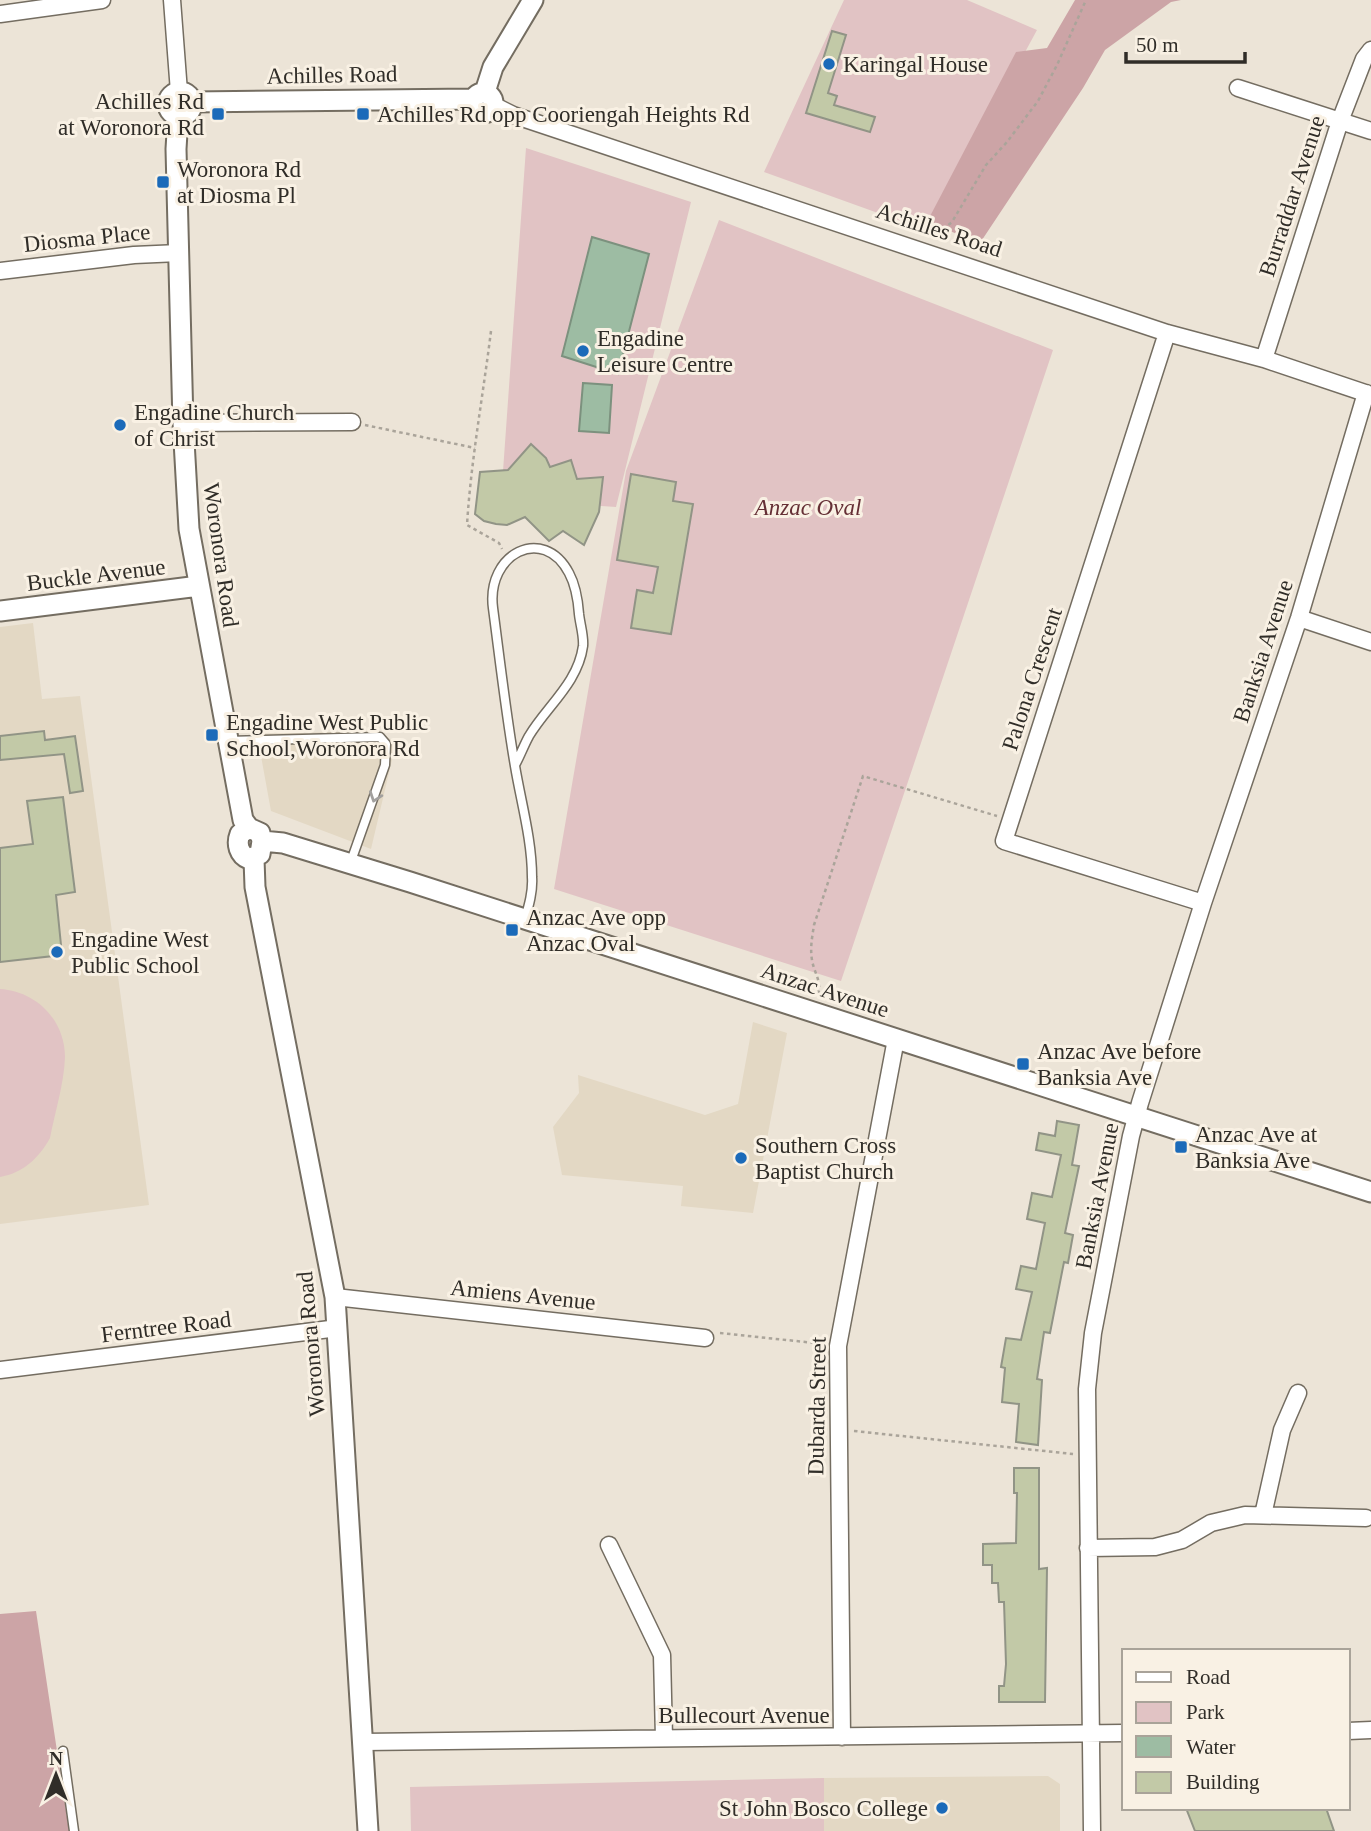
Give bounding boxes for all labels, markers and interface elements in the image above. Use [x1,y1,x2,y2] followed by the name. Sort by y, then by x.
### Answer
[1126,21,1245,65] scale bar
[1136,33,1179,57] text: 50 m
[843,52,988,77] place label: Karingal House
[821,56,837,72] marker: Karingal House
[266,61,398,89] street label: Achilles Road
[58,89,204,140] place label: Achilles Rd at Woronora Rd
[377,102,750,127] place label: Achilles Rd opp Cooriengah Heights Rd
[210,106,226,122] marker: Achilles Rd at Woronora Rd
[355,106,371,122] marker: Achilles Rd opp Cooriengah Heights Rd
[1254,112,1330,280] street label: Burraddar Avenue
[177,157,301,208] place label: Woronora Rd at Diosma Pl
[155,174,171,190] marker: Woronora Rd at Diosma Pl
[873,198,1006,262] street label: Achilles Road
[22,219,152,257] street label: Diosma Place
[597,326,733,377] place label: Engadine Leisure Centre
[575,343,591,359] marker: Engadine Leisure Centre
[134,400,295,451] place label: Engadine Church of Christ
[112,417,128,433] marker: Engadine Church of Christ
[198,481,244,629] street label: Woronora Road
[753,495,861,520] park label: Anzac Oval
[25,554,167,596] street label: Buckle Avenue
[1228,577,1298,725] street label: Banksia Avenue
[997,604,1067,754] street label: Palona Crescent
[226,710,428,761] place label: Engadine West Public School,Woronora Rd
[204,727,220,743] marker: Engadine West Public School,Woronora Rd
[368,790,383,802] one-way arrow
[526,905,666,956] place label: Anzac Ave opp Anzac Oval
[504,922,520,938] marker: Anzac Ave opp Anzac Oval
[71,927,209,978] place label: Engadine West Public School
[49,944,65,960] marker: Engadine West Public School
[758,958,892,1022] street label: Anzac Avenue
[1037,1039,1201,1090] place label: Anzac Ave before Banksia Ave
[1015,1056,1031,1072] marker: Anzac Ave before Banksia Ave
[1071,1121,1123,1271] street label: Banksia Avenue
[1195,1122,1318,1173] place label: Anzac Ave at Banksia Ave
[755,1133,896,1184] place label: Southern Cross Baptist Church
[1173,1139,1189,1155] marker: Anzac Ave at Banksia Ave
[733,1150,749,1166] marker: Southern Cross Baptist Church
[292,1270,330,1418] street label: Woronora Road
[449,1275,597,1315] street label: Amiens Avenue
[99,1307,233,1347] street label: Ferntree Road
[803,1336,831,1476] street label: Dubarda Street
[1122,1649,1350,1810] legend
[1186,1665,1231,1689] text: Road
[1186,1700,1225,1724] text: Park
[658,1703,830,1728] street label: Bullecourt Avenue
[1186,1735,1236,1759] text: Water
[21,1740,91,1810] north arrow
[49,1748,63,1769] text: N
[1186,1770,1260,1794] text: Building
[719,1796,928,1821] place label: St John Bosco College
[934,1800,950,1816] marker: St John Bosco College

